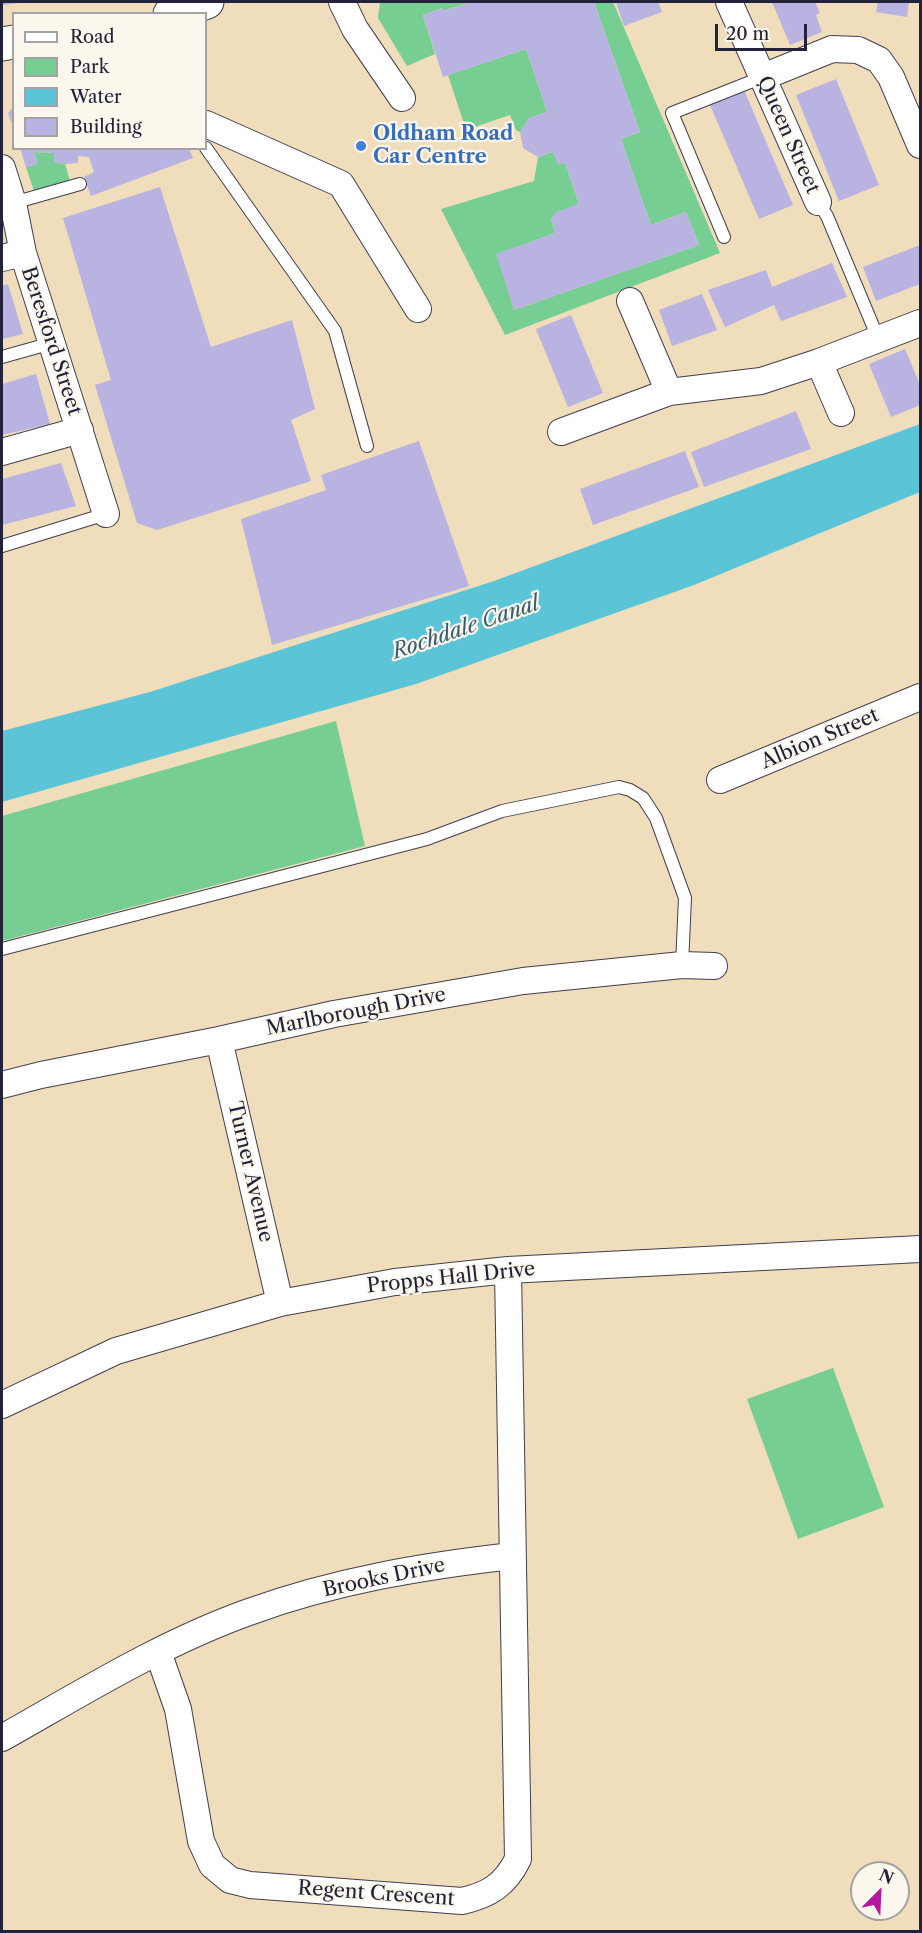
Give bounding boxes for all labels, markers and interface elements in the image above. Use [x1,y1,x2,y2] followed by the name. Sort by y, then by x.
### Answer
[12,12,207,150] legend
[718,12,810,50] scale bar
[726,23,769,45] text: 20 m
[70,26,115,48] text: Road
[70,56,109,78] text: Park
[751,73,825,197] street label: Queen Street
[70,86,122,108] text: Water
[70,116,142,138] text: Building
[373,122,513,169] place label: Oldham Road Car Centre
[354,139,368,153] marker: Oldham Road Car Centre
[16,264,86,418] street label: Beresford Street
[389,591,543,665] water label: Rochdale Canal
[757,703,883,775] street label: Albion Street
[264,983,448,1041] street label: Marlborough Drive
[222,1099,278,1245] street label: Turner Avenue
[366,1257,536,1299] street label: Propps Hall Drive
[321,1553,447,1603] street label: Brooks Drive
[850,1861,910,1921] north arrow
[876,1864,897,1888] text: N
[297,1877,455,1911] street label: Regent Crescent

